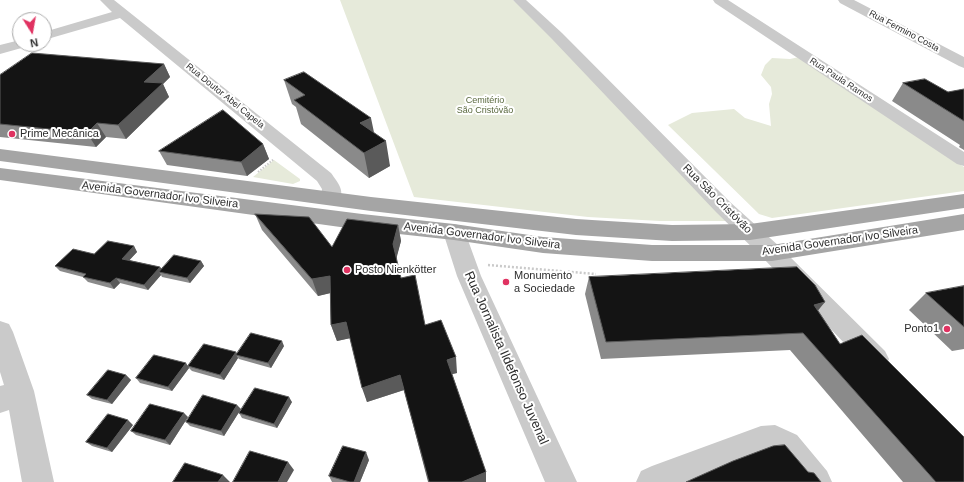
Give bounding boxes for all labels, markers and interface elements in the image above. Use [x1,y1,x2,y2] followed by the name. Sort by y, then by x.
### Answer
[867,8,941,54] street label: Rua Fermino Costa
[12,12,52,52] north arrow
[29,36,39,49] text: N
[807,56,875,104] street label: Rua Paula Ramos
[184,61,266,131] street label: Rua Doutor Abel Capela
[457,96,513,117] park label: Cemitério São Cristóvão
[20,127,99,141] place label: Prime Mecânica
[7,129,17,139] marker: Prime Mecânica
[680,162,754,236] street label: Rua São Cristóvão
[81,179,239,211] street label: Avenida Governador Ivo Silveira
[403,220,561,252] street label: Avenida Governador Ivo Silveira
[761,224,919,258] street label: Avenida Governador Ivo Silveira
[355,263,436,277] place label: Posto Nienkötter
[342,265,352,275] marker: Posto Nienkötter
[461,269,551,447] street label: Rua Jornalista Ildefonso Juvenal
[514,269,575,295] place label: Monumento a Sociedade
[501,277,511,287] marker: Monumento a Sociedade
[904,322,939,336] place label: Ponto1
[942,324,952,334] marker: Ponto1

